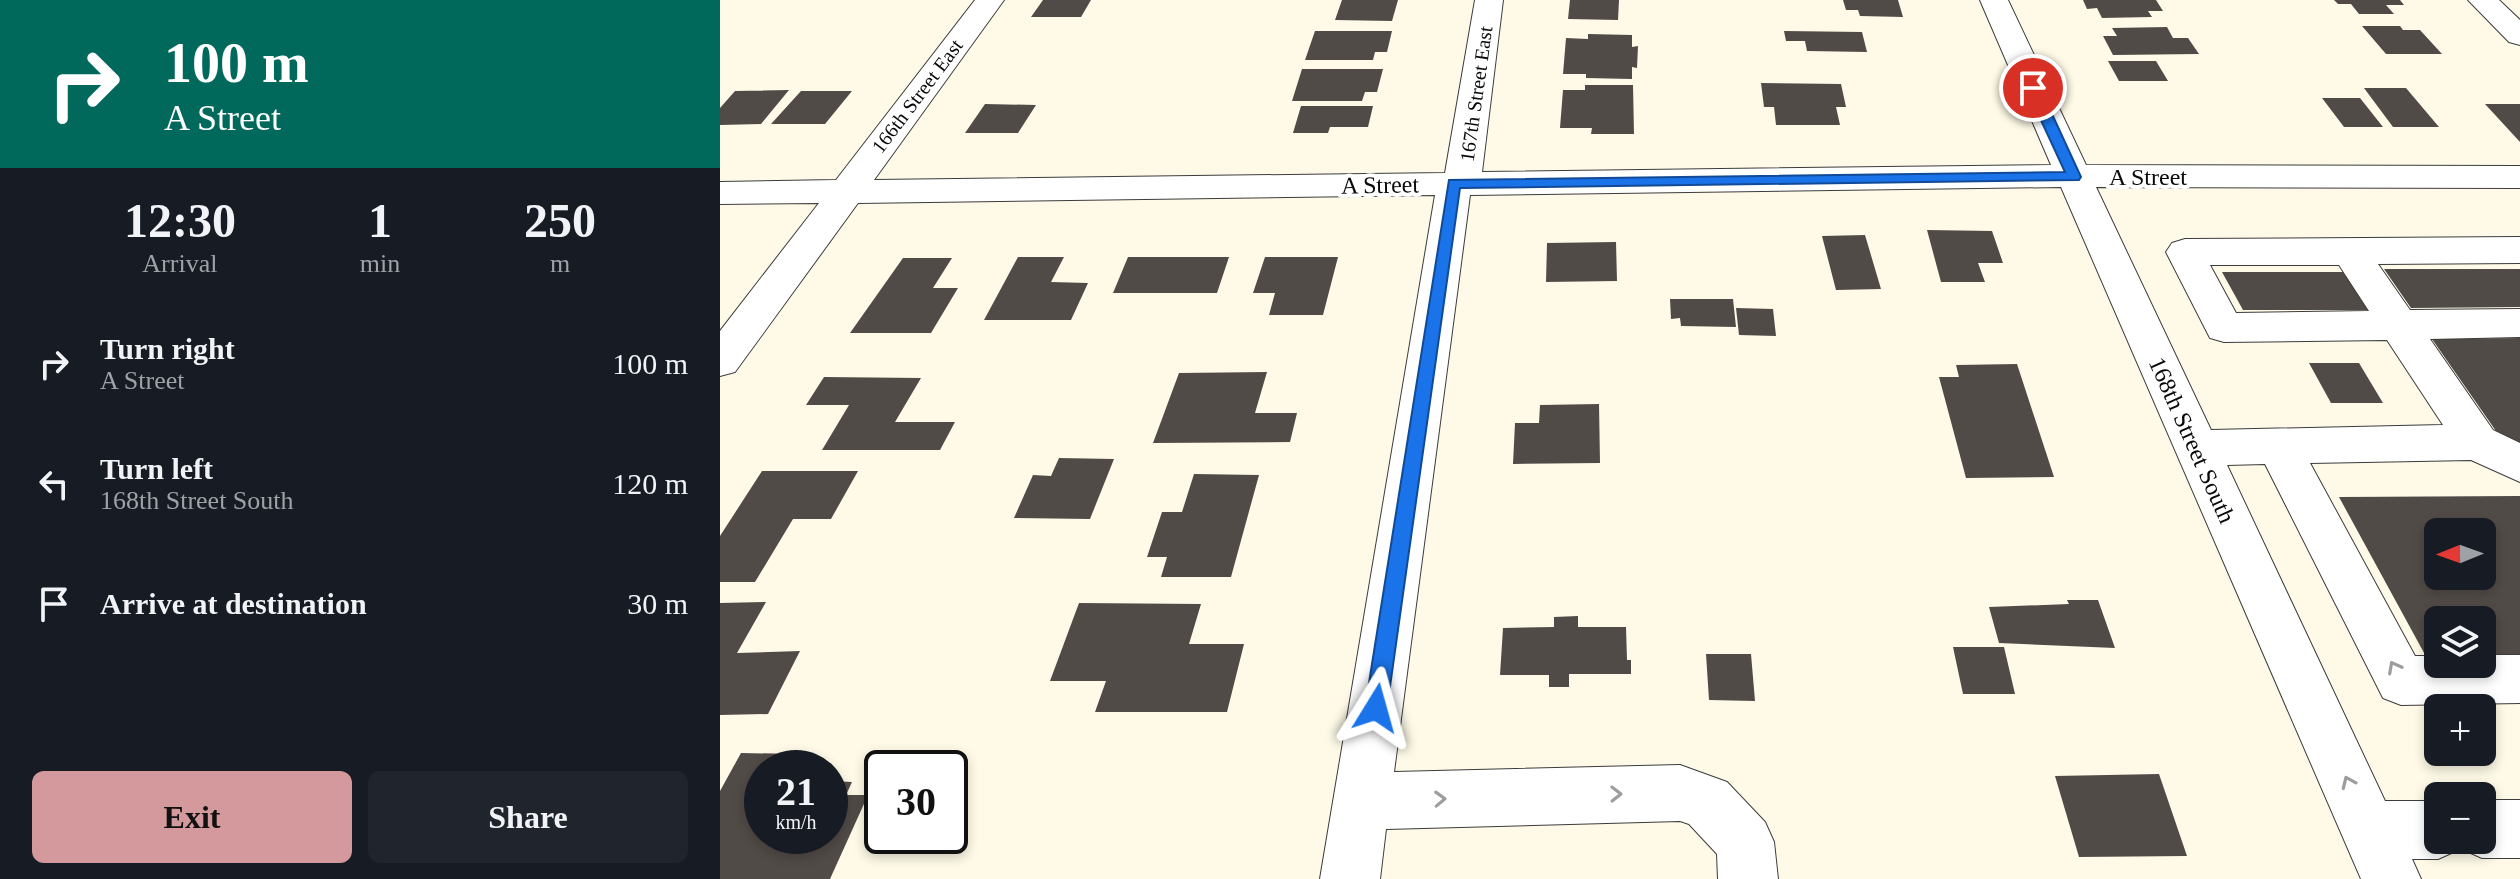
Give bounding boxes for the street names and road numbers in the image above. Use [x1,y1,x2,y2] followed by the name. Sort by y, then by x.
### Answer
[1456,24,1496,163] street label: 167th Street East
[867,34,967,157] street label: 166th Street East
[2109,164,2187,190] street label: A Street
[1341,171,1420,199] street label: A Street
[2144,353,2240,527] street label: 168th Street South

